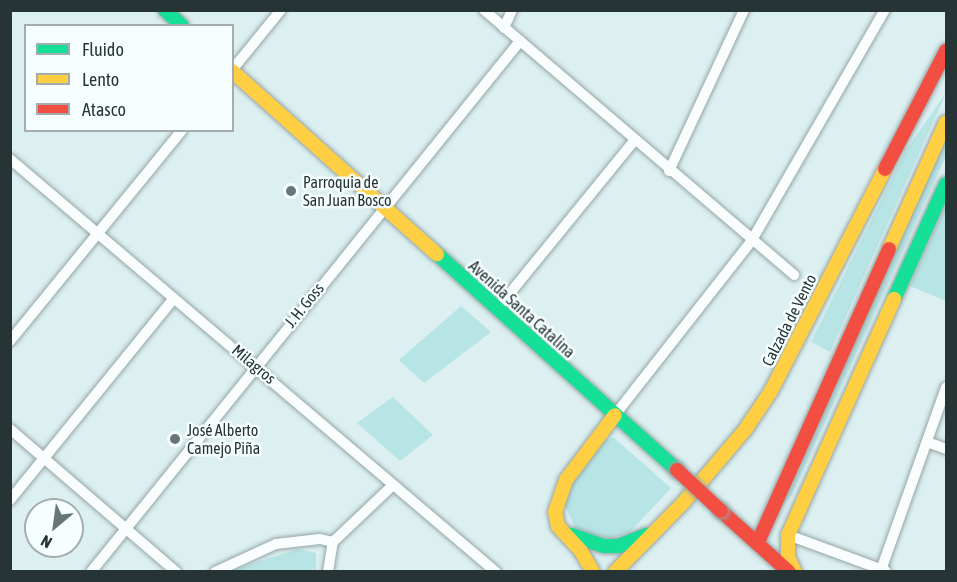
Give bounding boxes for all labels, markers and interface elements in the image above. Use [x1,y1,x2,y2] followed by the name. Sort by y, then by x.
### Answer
[24,24,234,132] legend
[82,39,124,60] text: Fluido
[82,69,119,90] text: Lento
[82,99,126,120] text: Atasco
[303,172,392,210] place label: Parroquia de San Juan Bosco
[284,184,298,198] marker: Parroquia de San Juan Bosco
[465,256,579,362] street label: Avenida Santa Catalina
[758,271,820,369] street label: Calzada de Vento
[280,279,328,331] street label: J. H. Goss
[228,340,280,388] street label: Milagros
[187,420,260,458] place label: José Alberto Camejo Piña
[168,432,182,446] marker: José Alberto Camejo Piña
[24,498,84,558] north arrow
[38,532,55,552] text: N

